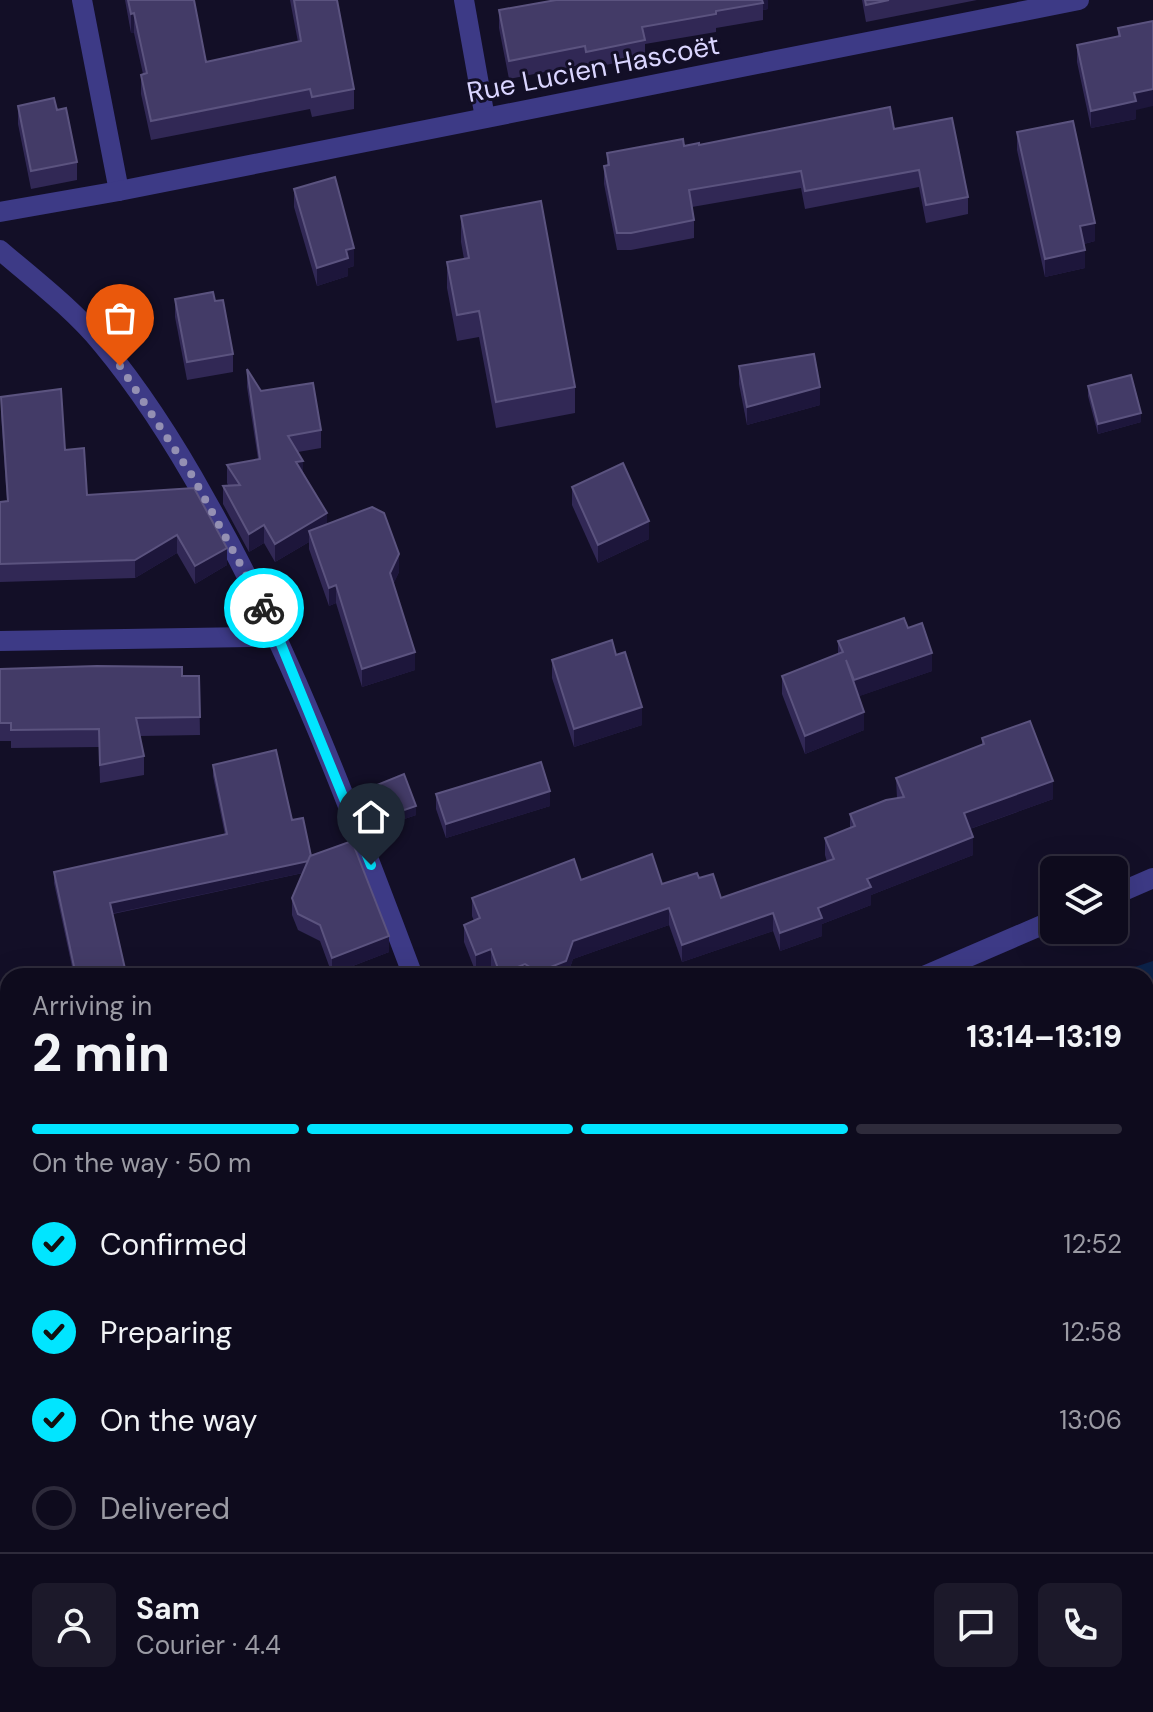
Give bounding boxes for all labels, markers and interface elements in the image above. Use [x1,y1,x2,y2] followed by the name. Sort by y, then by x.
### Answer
[464,26,722,111] street label: Rue Lucien Hascoët
[86,284,154,366] pin
[98,296,142,340] icon: bag
[224,568,304,648] courier
[242,586,286,630] icon: bike
[337,783,405,865] pin
[349,795,393,839] icon: home
[1040,856,1128,944] map controls
[1040,856,1128,944] button: layers
[32,989,152,1023] text: Arriving in
[966,1017,1122,1056] text: 13:14–13:19
[32,1019,170,1087] text: 2 min
[32,1146,251,1180] text: On the way · 50 m
[32,1222,76,1266] icon: check
[100,1225,247,1264] text: Confirmed
[1063,1227,1122,1261] text: 12:52
[32,1310,76,1354] icon: check
[100,1313,232,1352] text: Preparing
[1062,1315,1122,1349] text: 12:58
[32,1398,76,1442] icon: check
[100,1401,257,1440] text: On the way
[1059,1403,1122,1437] text: 13:06
[100,1489,230,1528] text: Delivered
[32,1583,116,1667] button: person
[934,1583,1018,1667] button: chat
[1038,1583,1122,1667] button: phone
[136,1589,200,1628] text: Sam
[136,1628,281,1662] text: Courier · 4.4

